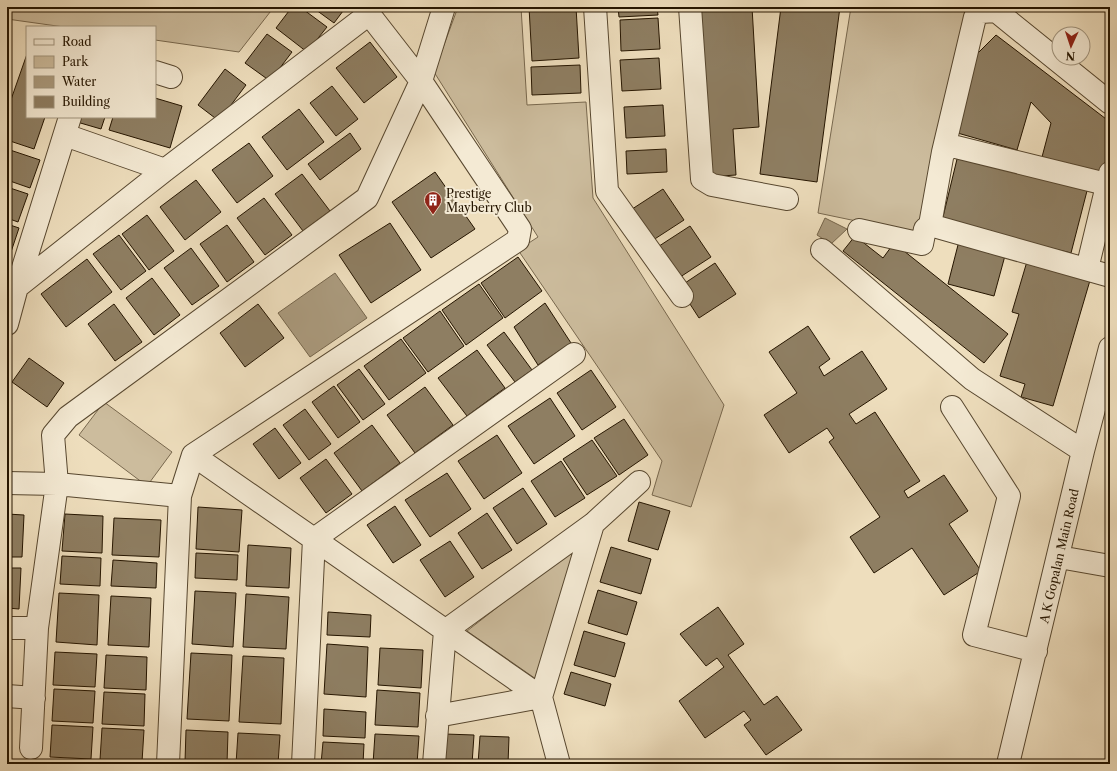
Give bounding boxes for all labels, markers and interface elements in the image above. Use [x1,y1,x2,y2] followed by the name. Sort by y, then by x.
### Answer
[26,26,156,118] legend
[1051,26,1091,66] north arrow
[62,34,92,49] text: Road
[1065,49,1076,63] text: N
[62,54,89,69] text: Park
[61,74,96,89] text: Water
[62,94,110,109] text: Building
[446,186,532,215] place label: Prestige Mayberry Club
[423,190,443,215] building icon: Prestige Mayberry Club
[1036,487,1082,626] street label: A K Gopalan Main Road

